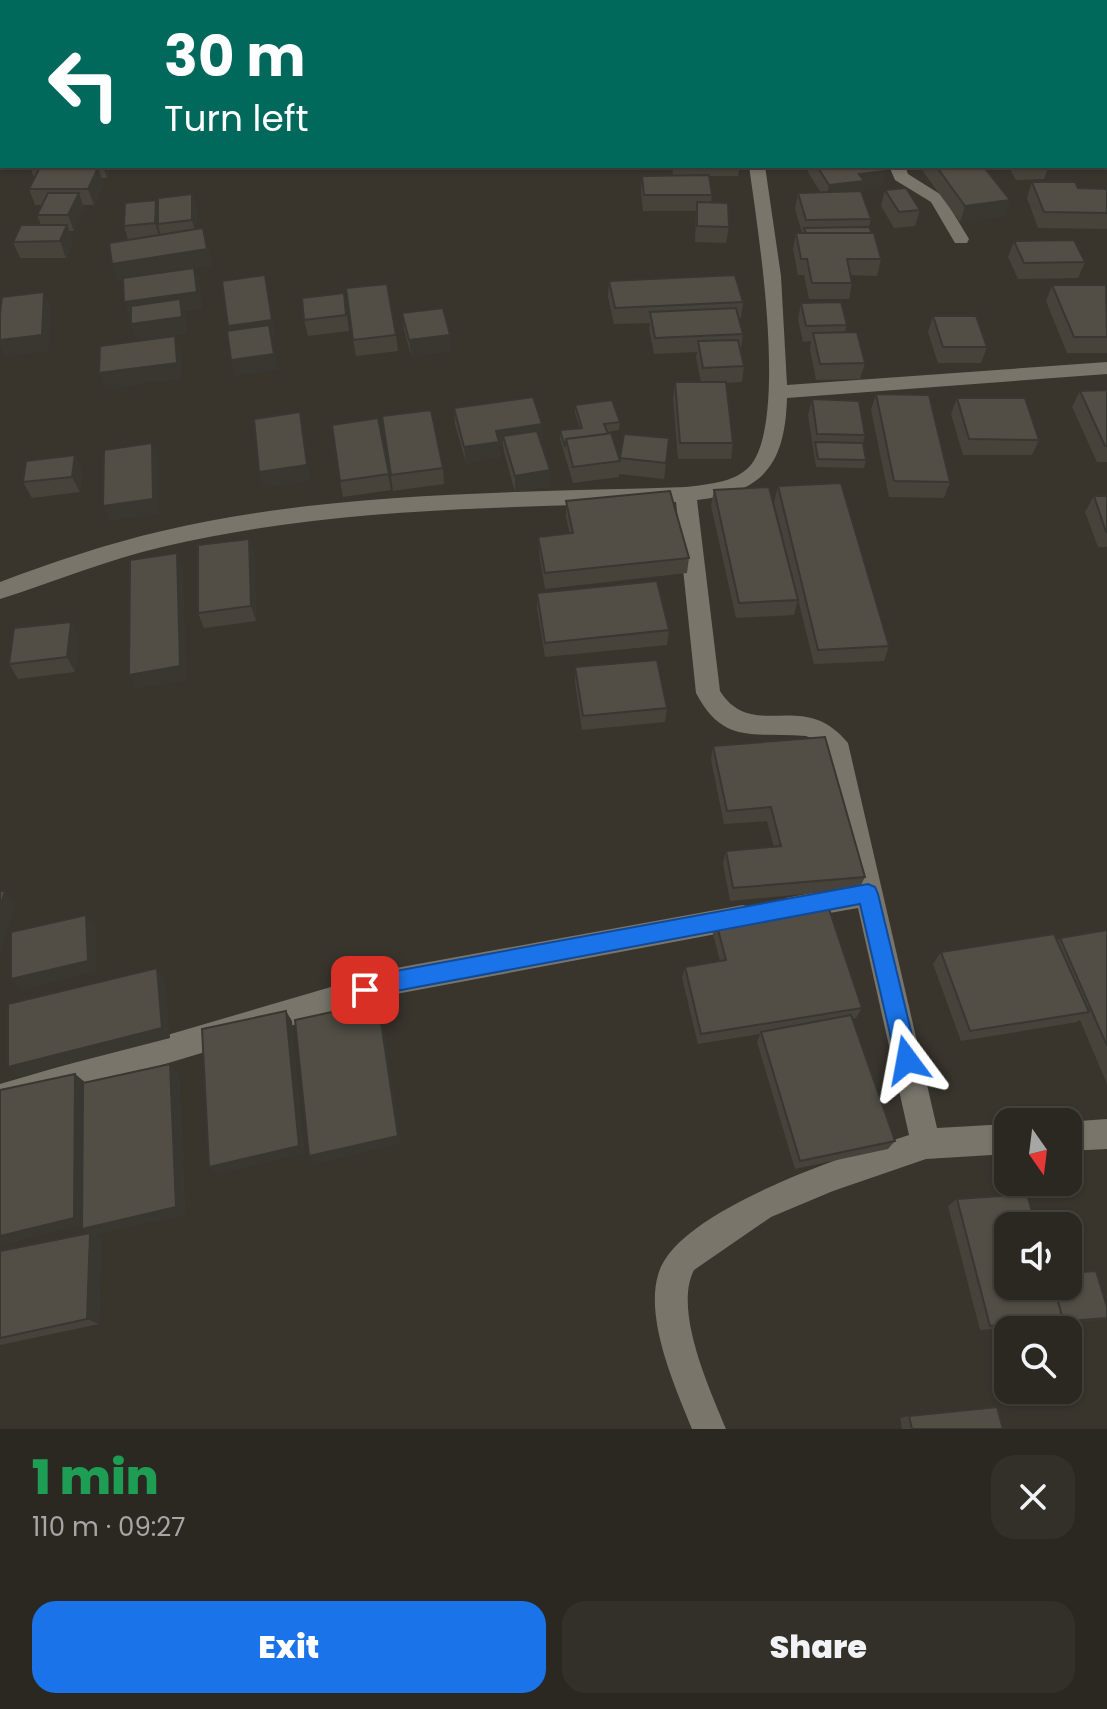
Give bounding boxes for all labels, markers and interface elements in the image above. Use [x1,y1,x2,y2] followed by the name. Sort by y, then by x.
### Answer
[164,17,306,96] text: 30 m
[32,32,136,136] icon: left
[164,93,309,144] text: Turn left
[331,956,399,1024] pin
[343,968,387,1012] icon: arrive
[865,1018,949,1102] position arrow
[994,1108,1082,1196] north arrow
[994,1108,1082,1404] map controls
[994,1212,1082,1300] button: sound
[994,1316,1082,1404] button: search
[32,1444,159,1511] text: 1 min
[991,1455,1075,1539] button: close
[32,1509,185,1545] text: 110 m · 09:27
[32,1601,546,1693] button: Exit
[562,1601,1075,1693] button: Share

